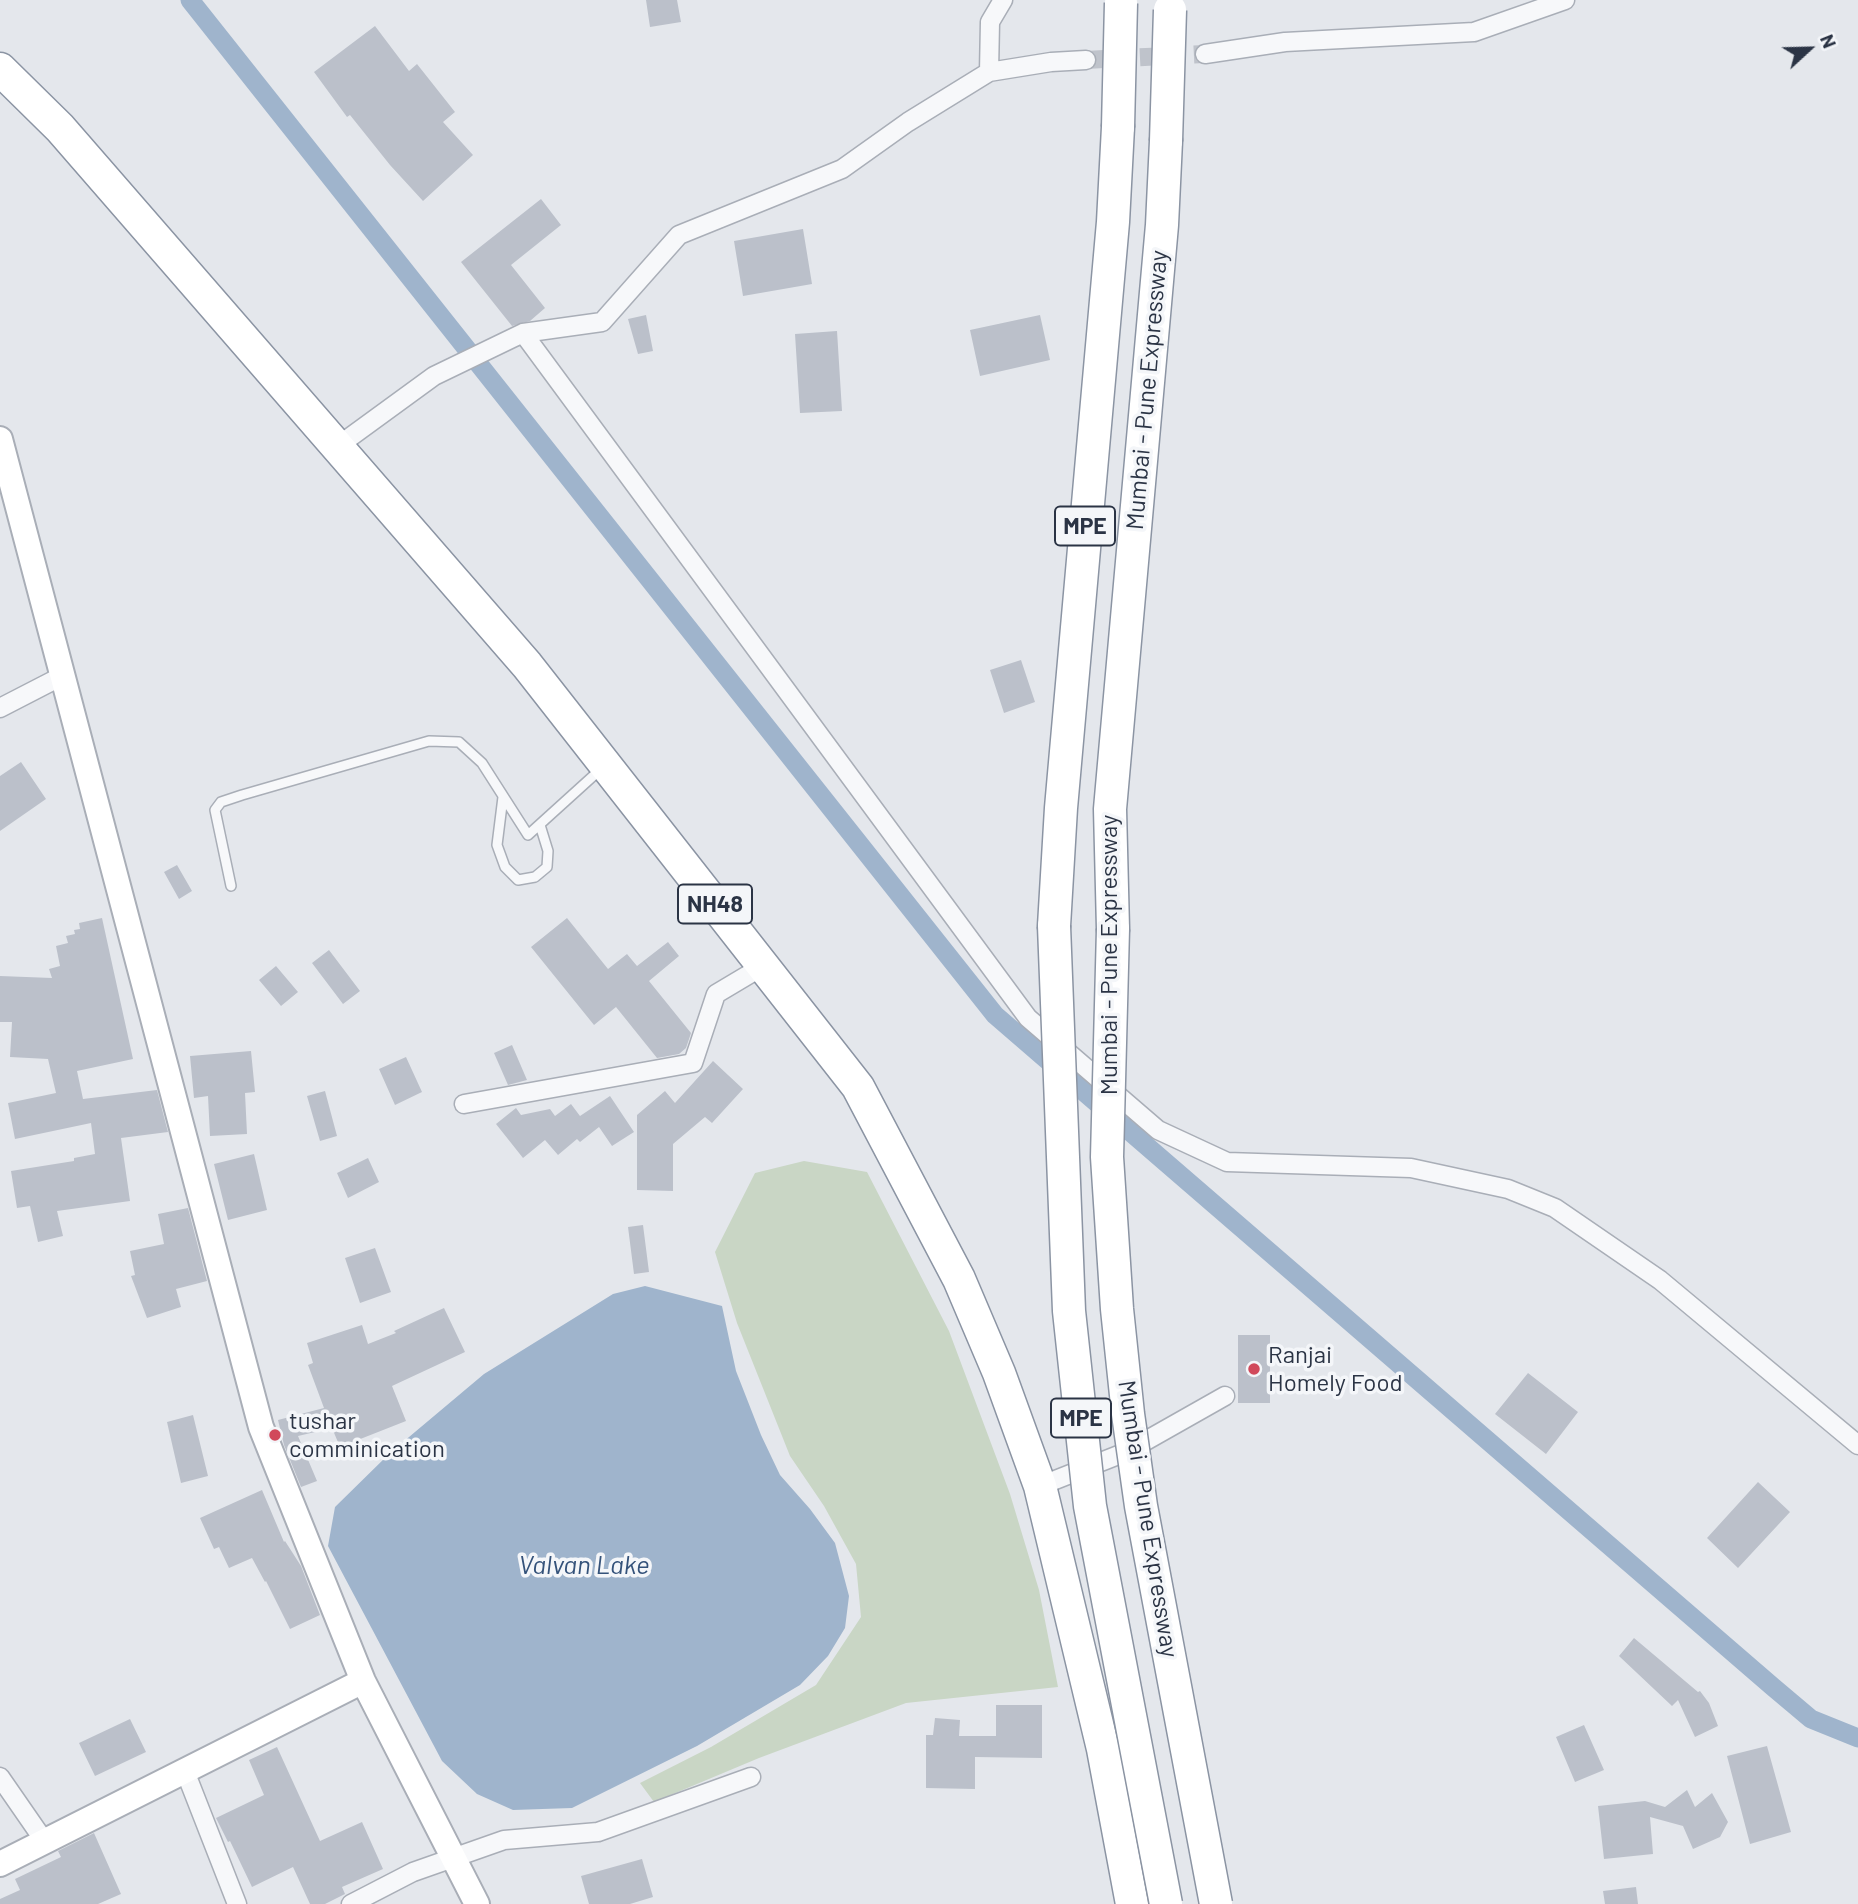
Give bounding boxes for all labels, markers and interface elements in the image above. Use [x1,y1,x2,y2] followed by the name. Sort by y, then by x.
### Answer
[1774,14,1844,84] north arrow
[1816,31,1842,51] text: N
[1120,249,1174,531] street label: Mumbai - Pune Expressway
[1055,506,1115,546] road number: MPE
[1095,815,1123,1095] street label: Mumbai - Pune Expressway
[678,884,752,923] road number: NH48
[1268,1341,1403,1397] place label: Ranjai Homely Food
[1246,1361,1262,1377] marker: Ranjai Homely Food
[1112,1378,1184,1660] street label: Mumbai - Pune Expressway
[1051,1399,1111,1438] road number: MPE
[289,1407,445,1463] place label: tushar comminication
[267,1427,283,1443] marker: tushar comminication
[519,1549,649,1581] water label: Valvan Lake

